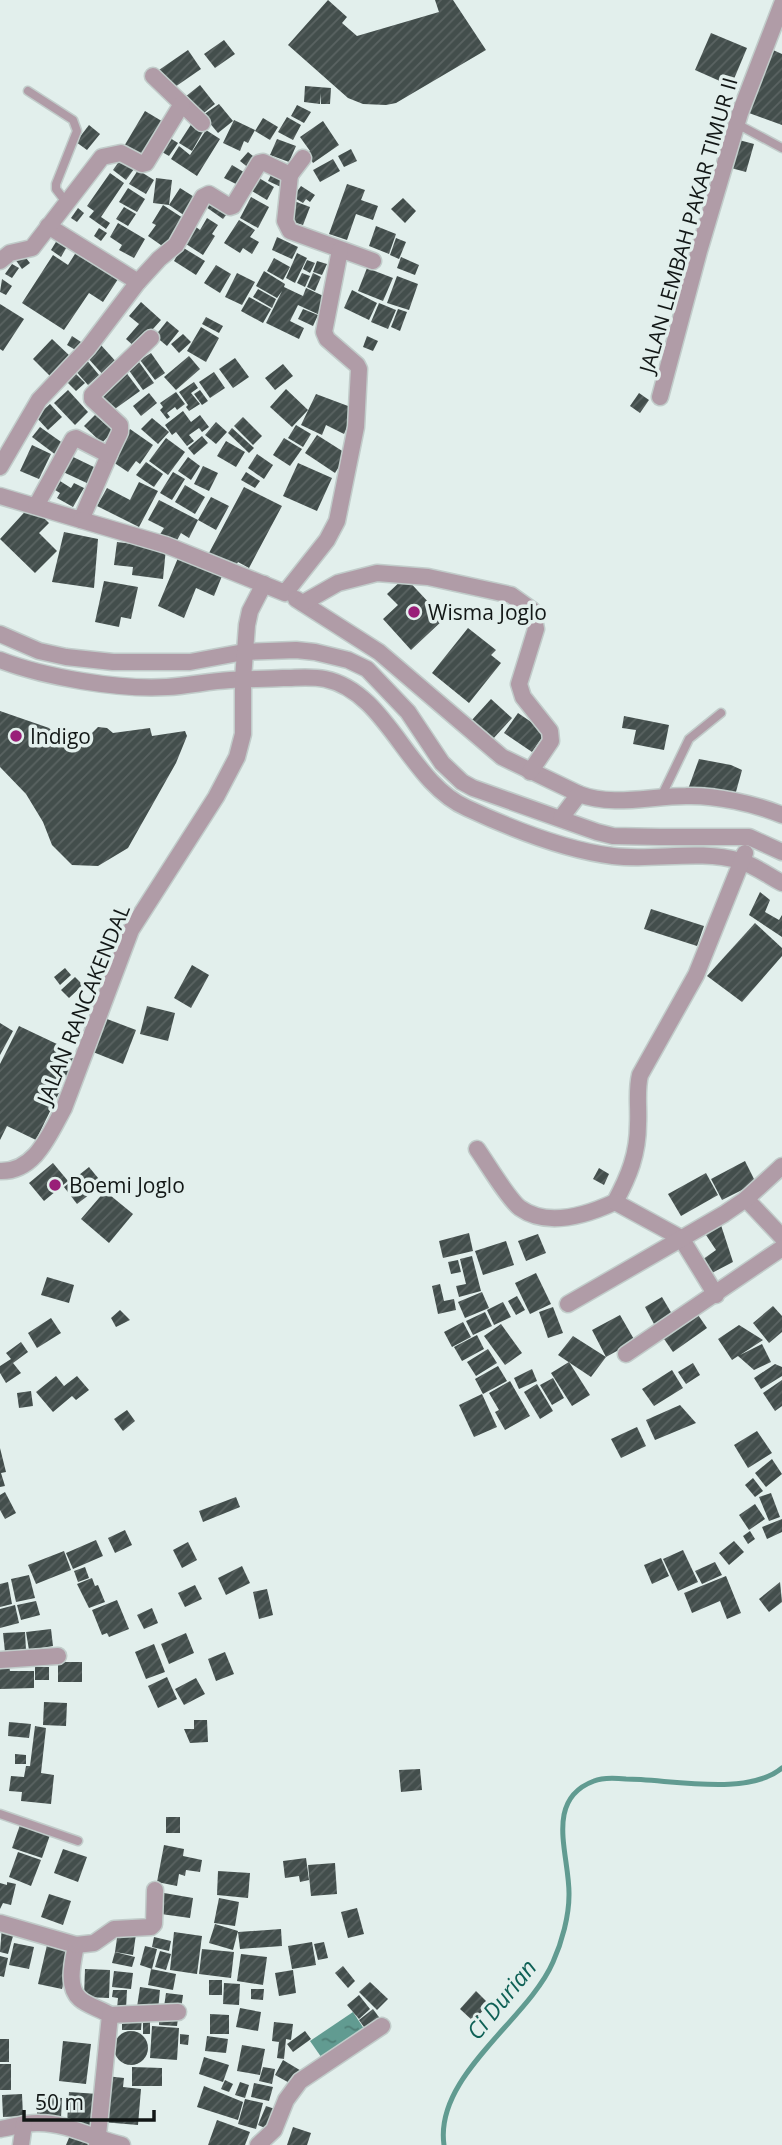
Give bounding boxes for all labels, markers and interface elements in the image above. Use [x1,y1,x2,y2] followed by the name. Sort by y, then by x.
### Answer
[632,74,744,378] street label: JALAN LEMBAH PAKAR TIMUR II
[428,598,547,626] place label: Wisma Joglo
[406,604,422,620] marker: Wisma Joglo
[30,722,91,750] place label: Indigo
[8,728,24,744] marker: Indigo
[29,900,136,1110] street label: JALAN RANCAKENDAL
[69,1171,185,1199] place label: Boemi Joglo
[47,1177,63,1193] marker: Boemi Joglo
[459,1952,543,2046] water label: Ci Durian
[24,2078,154,2122] scale bar
[35,2088,84,2116] text: 50 m

